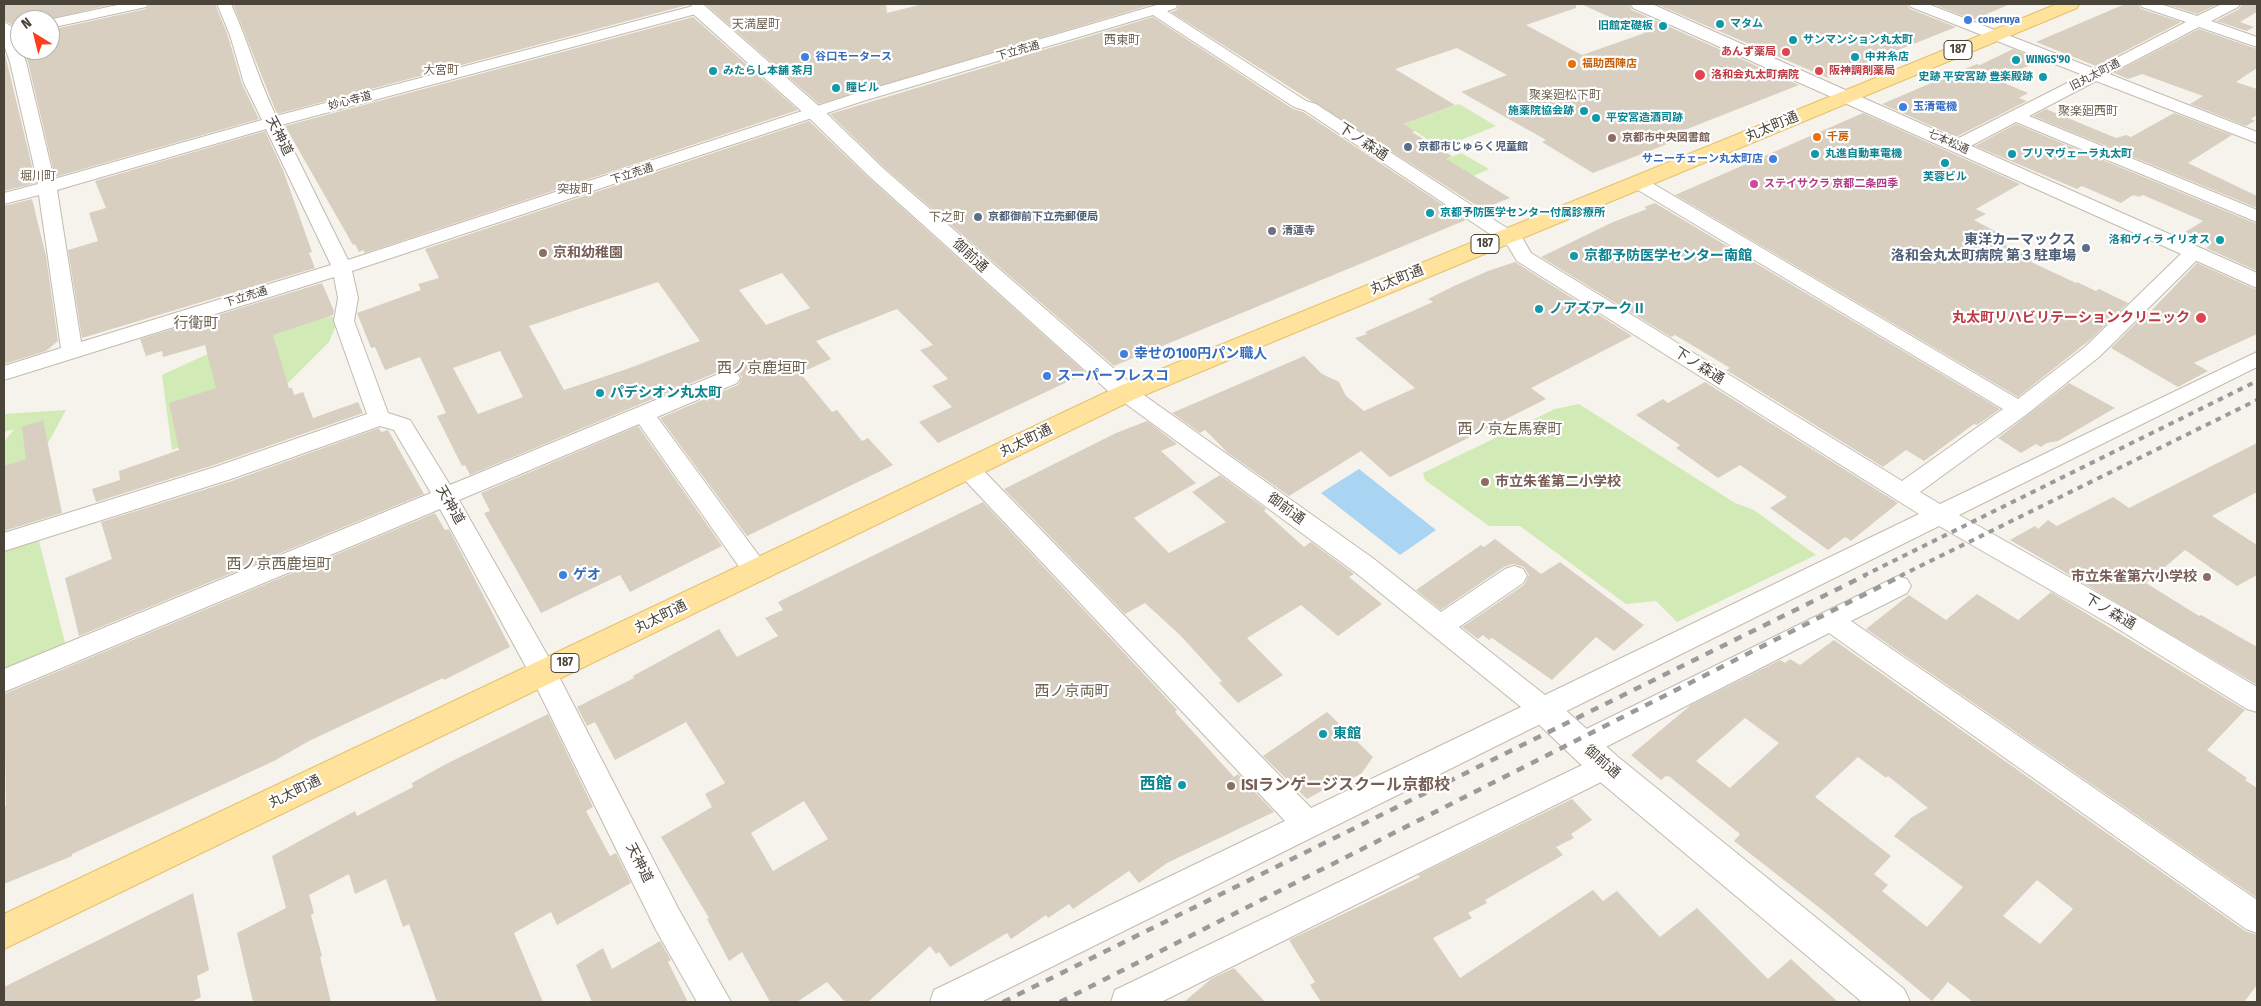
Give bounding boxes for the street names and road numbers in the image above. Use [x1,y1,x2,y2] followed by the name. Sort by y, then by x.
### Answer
[995,39,1041,63] street label: 下立売通
[1944,40,1972,60] road number: 187
[2068,57,2122,93] street label: 旧丸太町通
[327,89,373,113] street label: 妙心寺道
[1743,108,1801,146] street label: 丸太町通
[262,113,296,159] street label: 天神道
[1335,120,1391,164] street label: 下ノ森通
[1925,127,1971,157] street label: 七本松通
[609,161,655,187] street label: 下立売通
[1471,234,1499,253] road number: 187
[949,236,991,276] street label: 御前通
[1368,262,1426,298] street label: 丸太町通
[223,284,269,310] street label: 下立売通
[1671,344,1727,388] street label: 下ノ森通
[997,421,1055,461] street label: 丸太町通
[432,483,468,527] street label: 天神道
[1264,490,1308,528] street label: 御前通
[2082,591,2138,633] street label: 下ノ森通
[632,597,690,637] street label: 丸太町通
[551,654,579,672] road number: 187
[1581,742,1623,782] street label: 御前通
[266,772,324,812] street label: 丸太町通
[622,840,656,886] street label: 天神道

